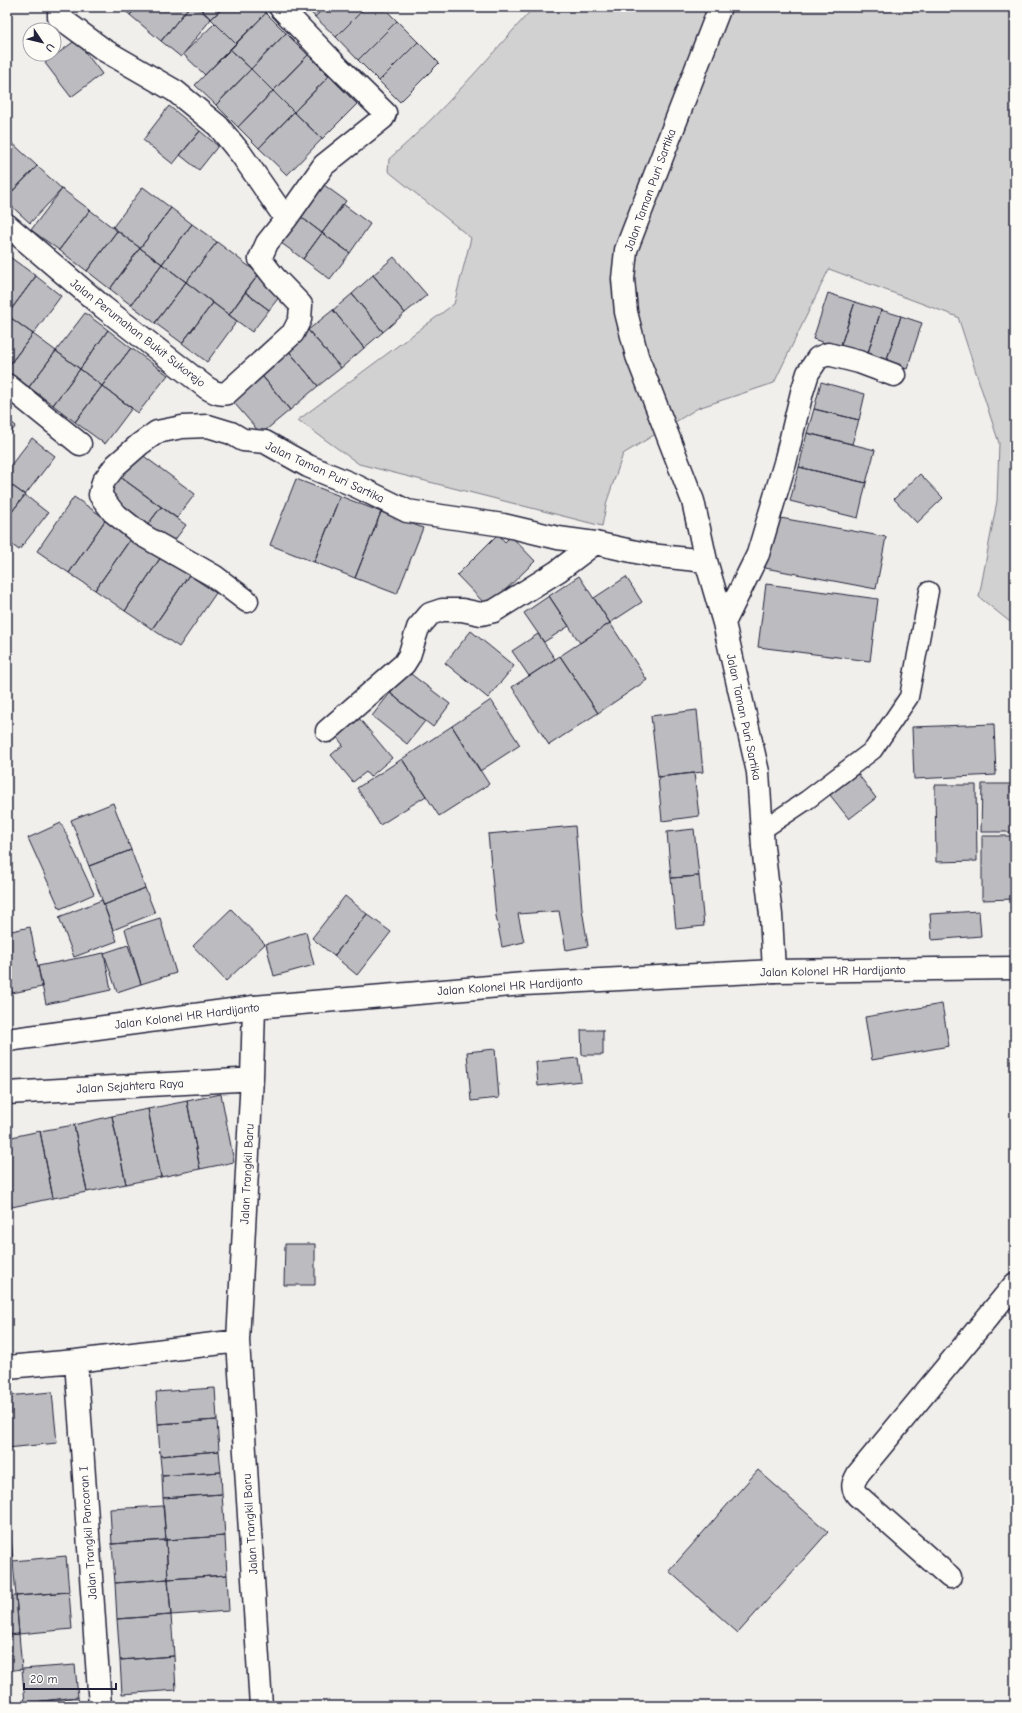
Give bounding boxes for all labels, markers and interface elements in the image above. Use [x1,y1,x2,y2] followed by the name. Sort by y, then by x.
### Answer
[22,22,62,62] north arrow
[42,41,57,54] text: U
[621,127,679,253] street label: Jalan Taman Puri Sartika
[68,276,208,390] street label: Jalan Perumahan Bukit Sukorejo
[264,438,386,506] street label: Jalan Taman Puri Sartika
[724,652,764,782] street label: Jalan Taman Puri Sartika
[760,963,906,979] street label: Jalan Kolonel HR Hardijanto
[437,974,583,998] street label: Jalan Kolonel HR Hardijanto
[114,1000,260,1032] street label: Jalan Kolonel HR Hardijanto
[76,1076,184,1096] street label: Jalan Sejahtera Raya
[237,1123,257,1225] street label: Jalan Trangkil Baru
[76,1466,100,1600] street label: Jalan Trangkil Pancoran I
[240,1473,260,1575] street label: Jalan Trangkil Baru
[24,1665,116,1691] scale bar
[30,1672,58,1686] text: 20 m

